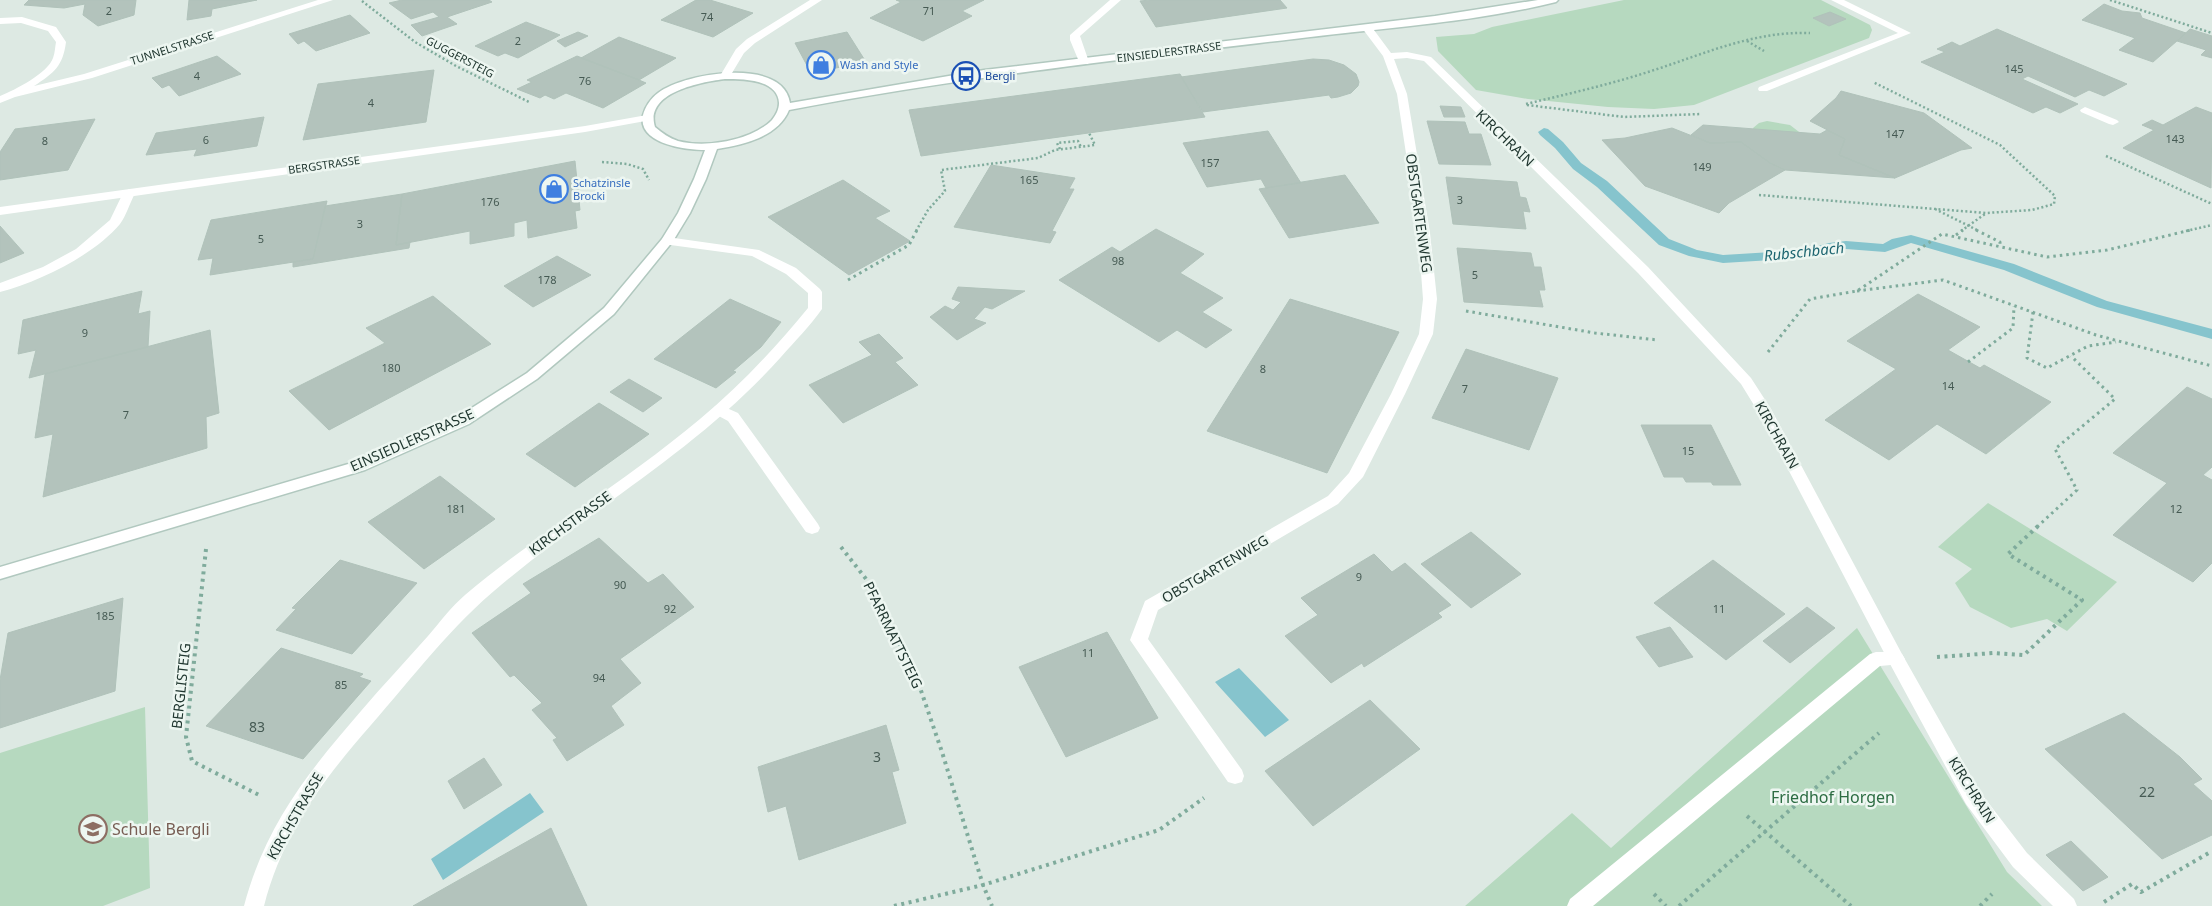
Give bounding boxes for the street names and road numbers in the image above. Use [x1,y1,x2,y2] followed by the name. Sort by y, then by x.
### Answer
[128,27,216,68] street label: TUNNELSTRASSE
[424,32,497,81] street label: GUGGERSTEIG
[1116,38,1222,65] street label: EINSIEDLERSTRASSE
[1472,105,1539,170] street label: KIRCHRAIN
[287,152,361,177] street label: BERGSTRASSE
[1402,152,1437,274] street label: OBSTGARTENWEG
[1751,398,1804,472] street label: KIRCHRAIN
[347,404,477,475] street label: EINSIEDLERSTRASSE
[525,486,615,559] street label: KIRCHSTRASSE
[1158,530,1272,607] street label: OBSTGARTENWEG
[859,578,928,691] street label: PFARRMATTSTEIG
[167,642,194,730] street label: BERGLISTEIG
[1945,753,2000,826] street label: KIRCHRAIN
[262,769,327,863] street label: KIRCHSTRASSE

